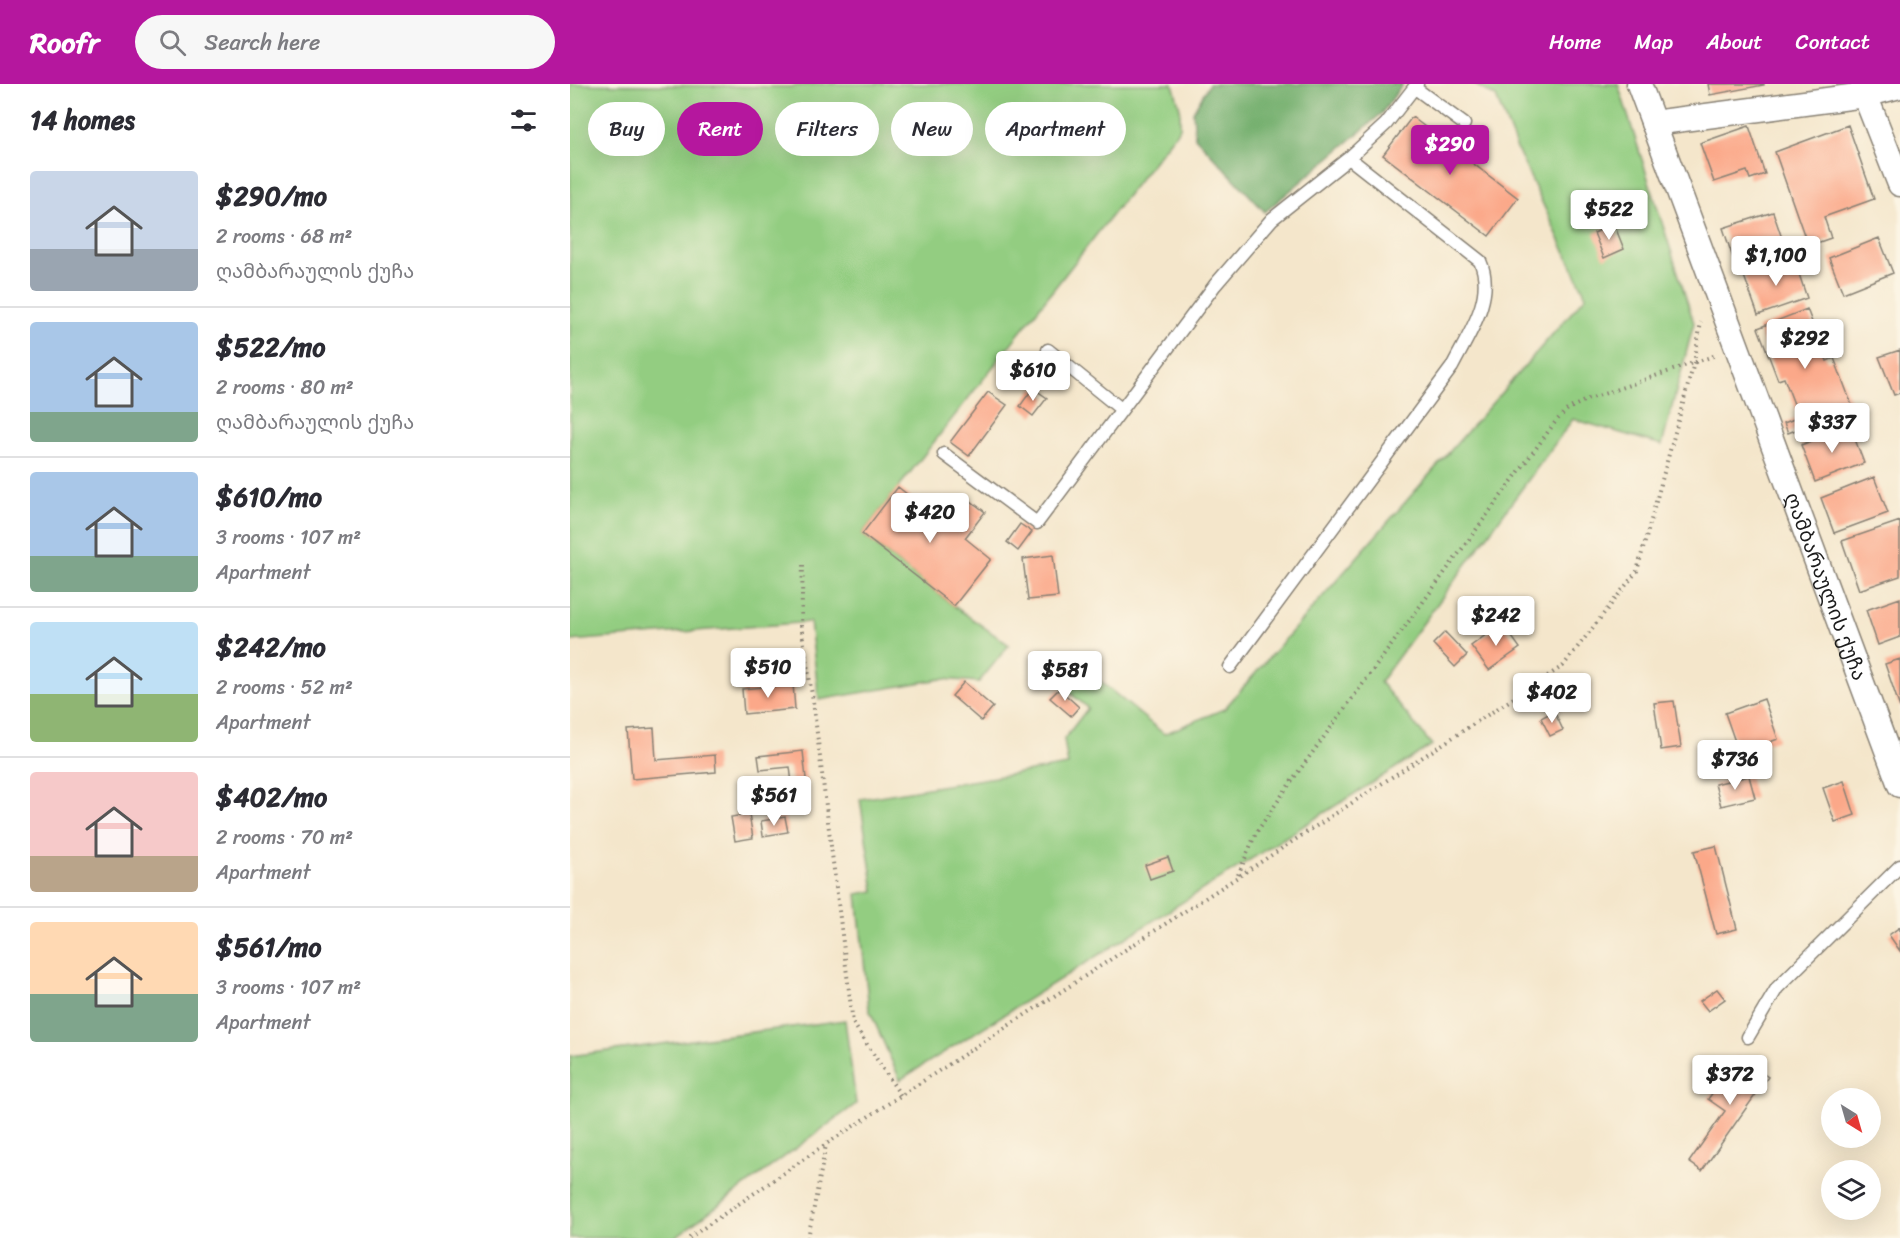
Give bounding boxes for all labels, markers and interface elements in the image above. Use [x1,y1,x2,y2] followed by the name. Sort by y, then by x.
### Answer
[135,15,555,69] search box
[30,18,99,67] text: Roofr
[204,23,320,62] text: Search here
[1549,23,1601,61] text: Home
[1634,23,1673,61] text: Map
[1706,23,1763,61] text: About
[1796,23,1870,61] text: Contact
[156,26,189,59] icon: search
[30,97,135,143] text: 14 homes
[588,102,665,156] chip: Buy
[677,102,763,156] chip: Rent
[775,102,879,156] chip: Filters
[891,102,973,156] chip: New
[985,102,1126,156] chip: Apartment
[507,104,540,137] icon: filters
[1414,125,1486,176] pin: $290
[1425,127,1475,162] text: $290
[216,173,327,219] text: $290/mo
[1573,190,1645,241] pin: $522
[1585,192,1633,227] text: $522
[78,195,150,267] icon: home
[216,219,352,254] text: 2 rooms · 68 m²
[1727,236,1825,287] pin: $1,100
[1745,238,1807,273] text: $1,100
[216,254,414,289] text: ღამბარაულის ქუჩა
[1769,319,1841,370] pin: $292
[1781,321,1829,356] text: $292
[216,324,325,370] text: $522/mo
[78,346,150,418] icon: home
[997,351,1069,402] pin: $610
[1010,353,1056,388] text: $610
[216,370,354,405] text: 2 rooms · 80 m²
[1796,403,1868,454] pin: $337
[216,405,414,440] text: ღამბარაულის ქუჩა
[1809,405,1855,440] text: $337
[216,474,322,520] text: $610/mo
[1775,487,1877,685] street label: ღამბარაულის ქუჩა
[894,493,966,544] pin: $420
[905,495,955,530] text: $420
[78,496,150,568] icon: home
[216,520,361,555] text: 3 rooms · 107 m²
[216,555,310,590] text: Apartment
[1460,596,1532,647] pin: $242
[1471,598,1521,633] text: $242
[216,624,326,670] text: $242/mo
[78,646,150,718] icon: home
[732,648,804,699] pin: $510
[745,650,791,685] text: $510
[1029,651,1101,702] pin: $581
[1042,653,1088,688] text: $581
[216,670,353,705] text: 2 rooms · 52 m²
[1516,673,1588,724] pin: $402
[1527,675,1577,710] text: $402
[216,705,310,740] text: Apartment
[1699,740,1771,791] pin: $736
[1711,742,1759,777] text: $736
[216,774,327,820] text: $402/mo
[738,776,810,827] pin: $561
[751,778,797,813] text: $561
[78,796,150,868] icon: home
[216,820,353,855] text: 2 rooms · 70 m²
[216,855,310,890] text: Apartment
[216,924,321,970] text: $561/mo
[78,946,150,1018] icon: home
[216,970,361,1005] text: 3 rooms · 107 m²
[216,1005,310,1040] text: Apartment
[1694,1055,1766,1106] pin: $372
[1706,1057,1754,1092] text: $372
[1821,1088,1881,1148] north arrow
[1821,1088,1881,1220] map controls
[1821,1160,1881,1220] button: layers

